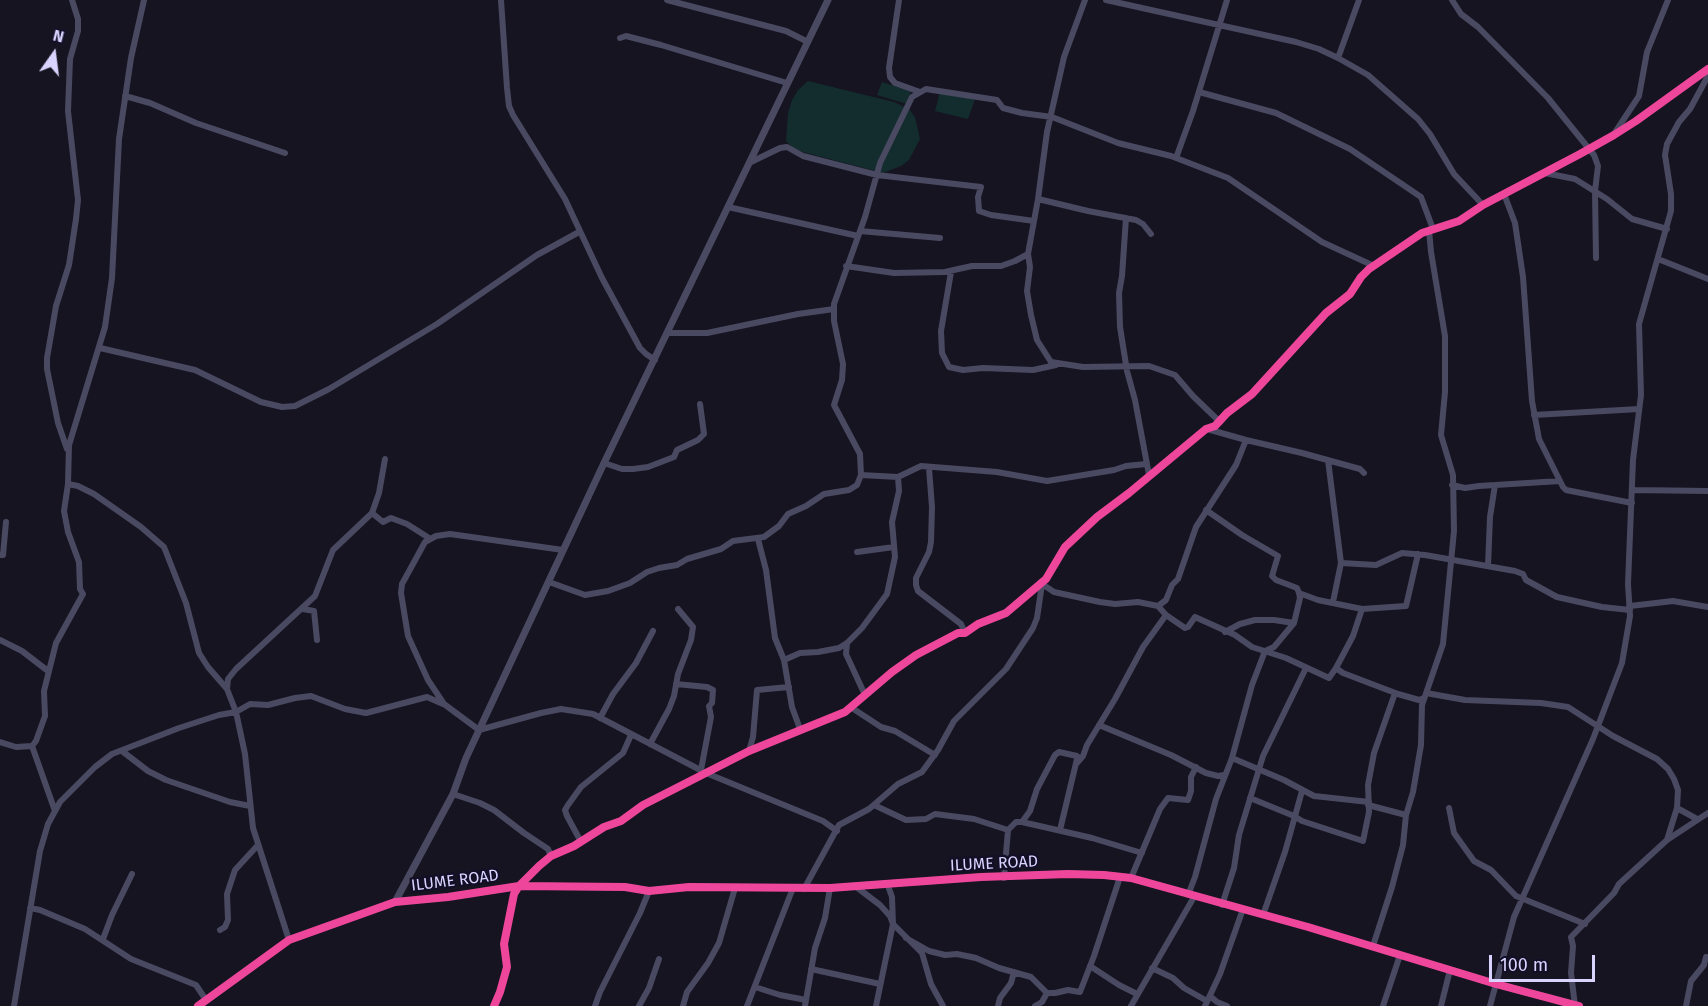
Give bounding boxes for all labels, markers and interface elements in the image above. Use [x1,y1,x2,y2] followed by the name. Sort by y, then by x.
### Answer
[24,24,84,84] north arrow
[51,26,66,47] text: N
[950,852,1038,876] street label: ILUME ROAD
[410,866,500,896] street label: ILUME ROAD
[1492,943,1598,981] scale bar
[1500,954,1548,976] text: 100 m

